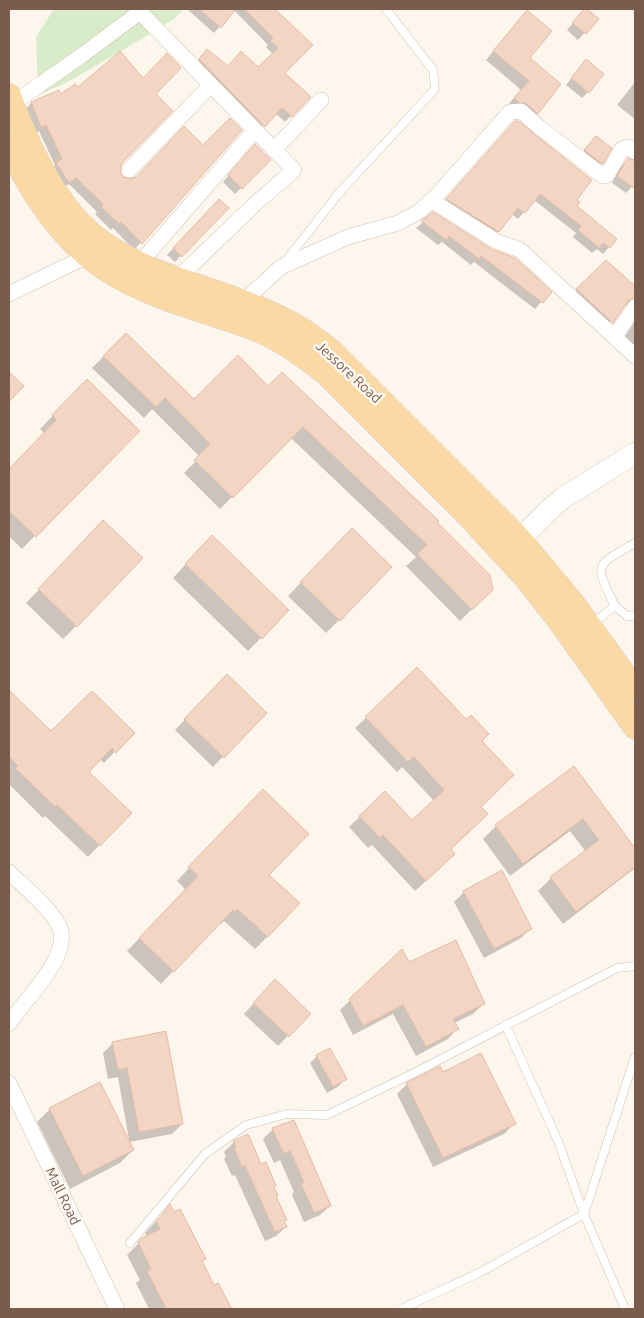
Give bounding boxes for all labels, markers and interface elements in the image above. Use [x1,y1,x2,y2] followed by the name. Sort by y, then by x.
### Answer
[313,338,385,406] street label: Jessore Road
[42,1165,84,1227] street label: Mall Road

